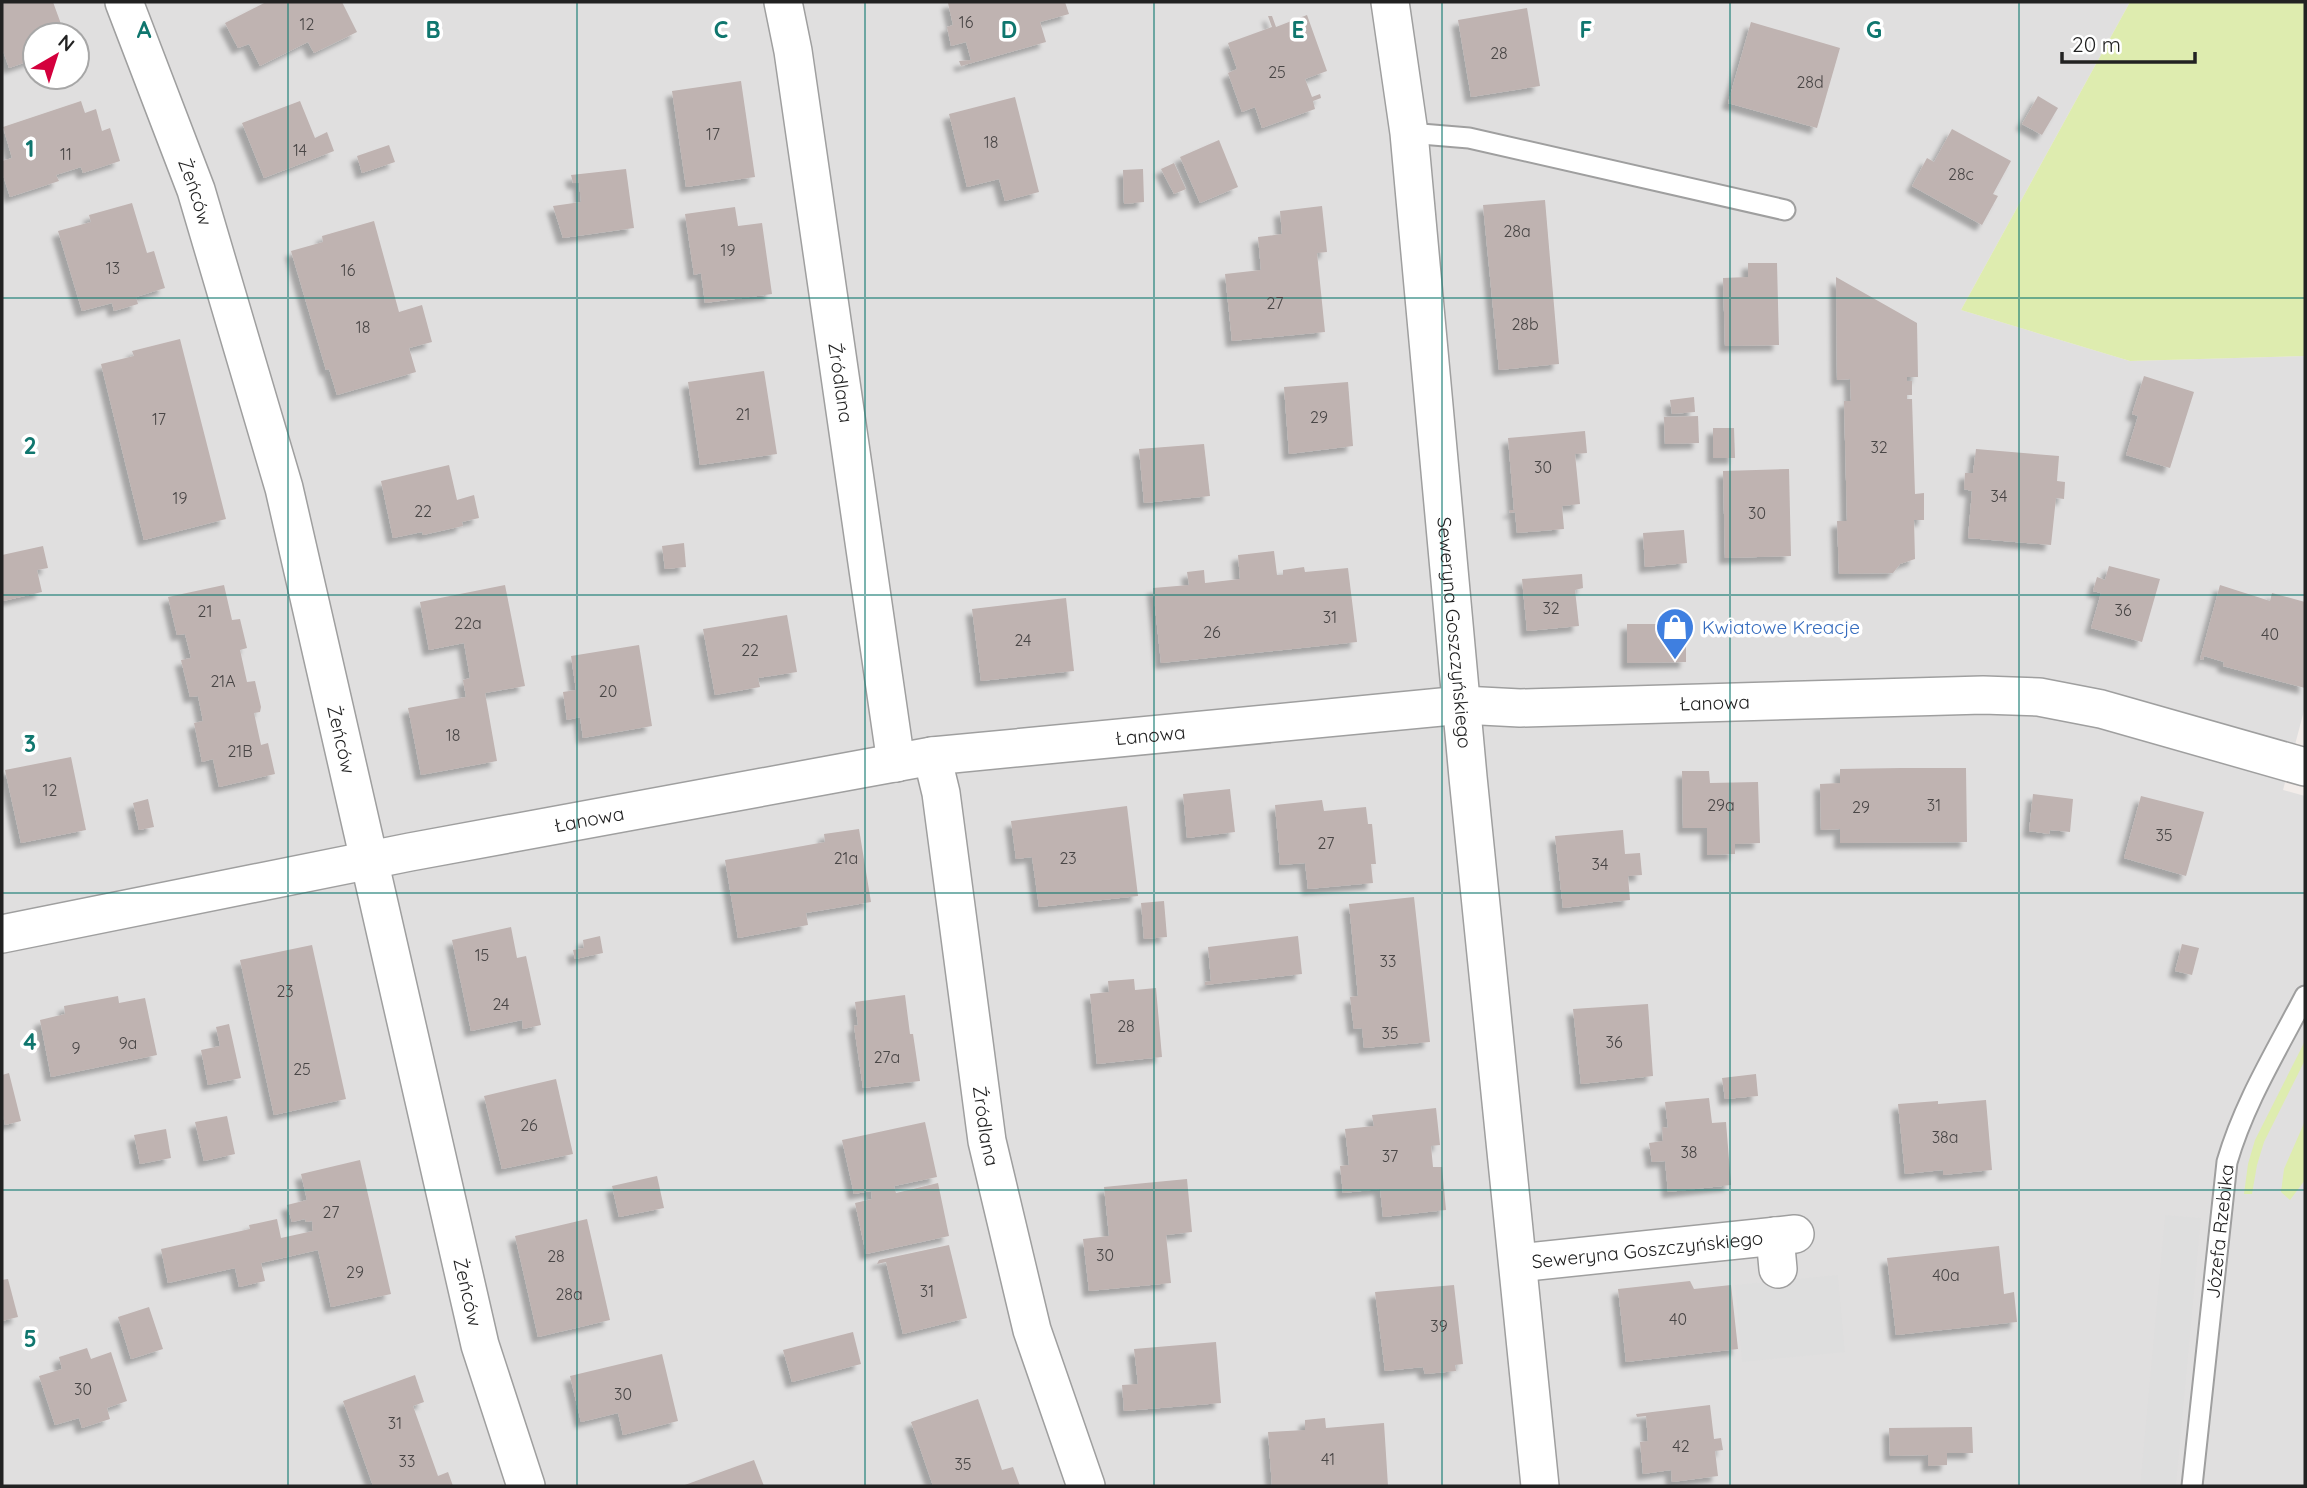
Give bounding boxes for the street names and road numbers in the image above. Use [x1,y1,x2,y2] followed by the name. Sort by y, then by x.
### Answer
[173,155,218,228] street label: Żeńców
[823,341,859,424] street label: Źródlana
[1432,516,1477,749] street label: Seweryna Goszczyńskiego
[1679,690,1750,716] street label: Łanowa
[322,703,361,776] street label: Żeńców
[1114,720,1187,750] street label: Łanowa
[552,801,626,837] street label: Łanowa
[968,1084,1005,1168] street label: Źródlana
[2200,1163,2239,1300] street label: Józefa Rzebika
[1530,1225,1764,1273] street label: Seweryna Goszczyńskiego
[448,1256,487,1329] street label: Żeńców

